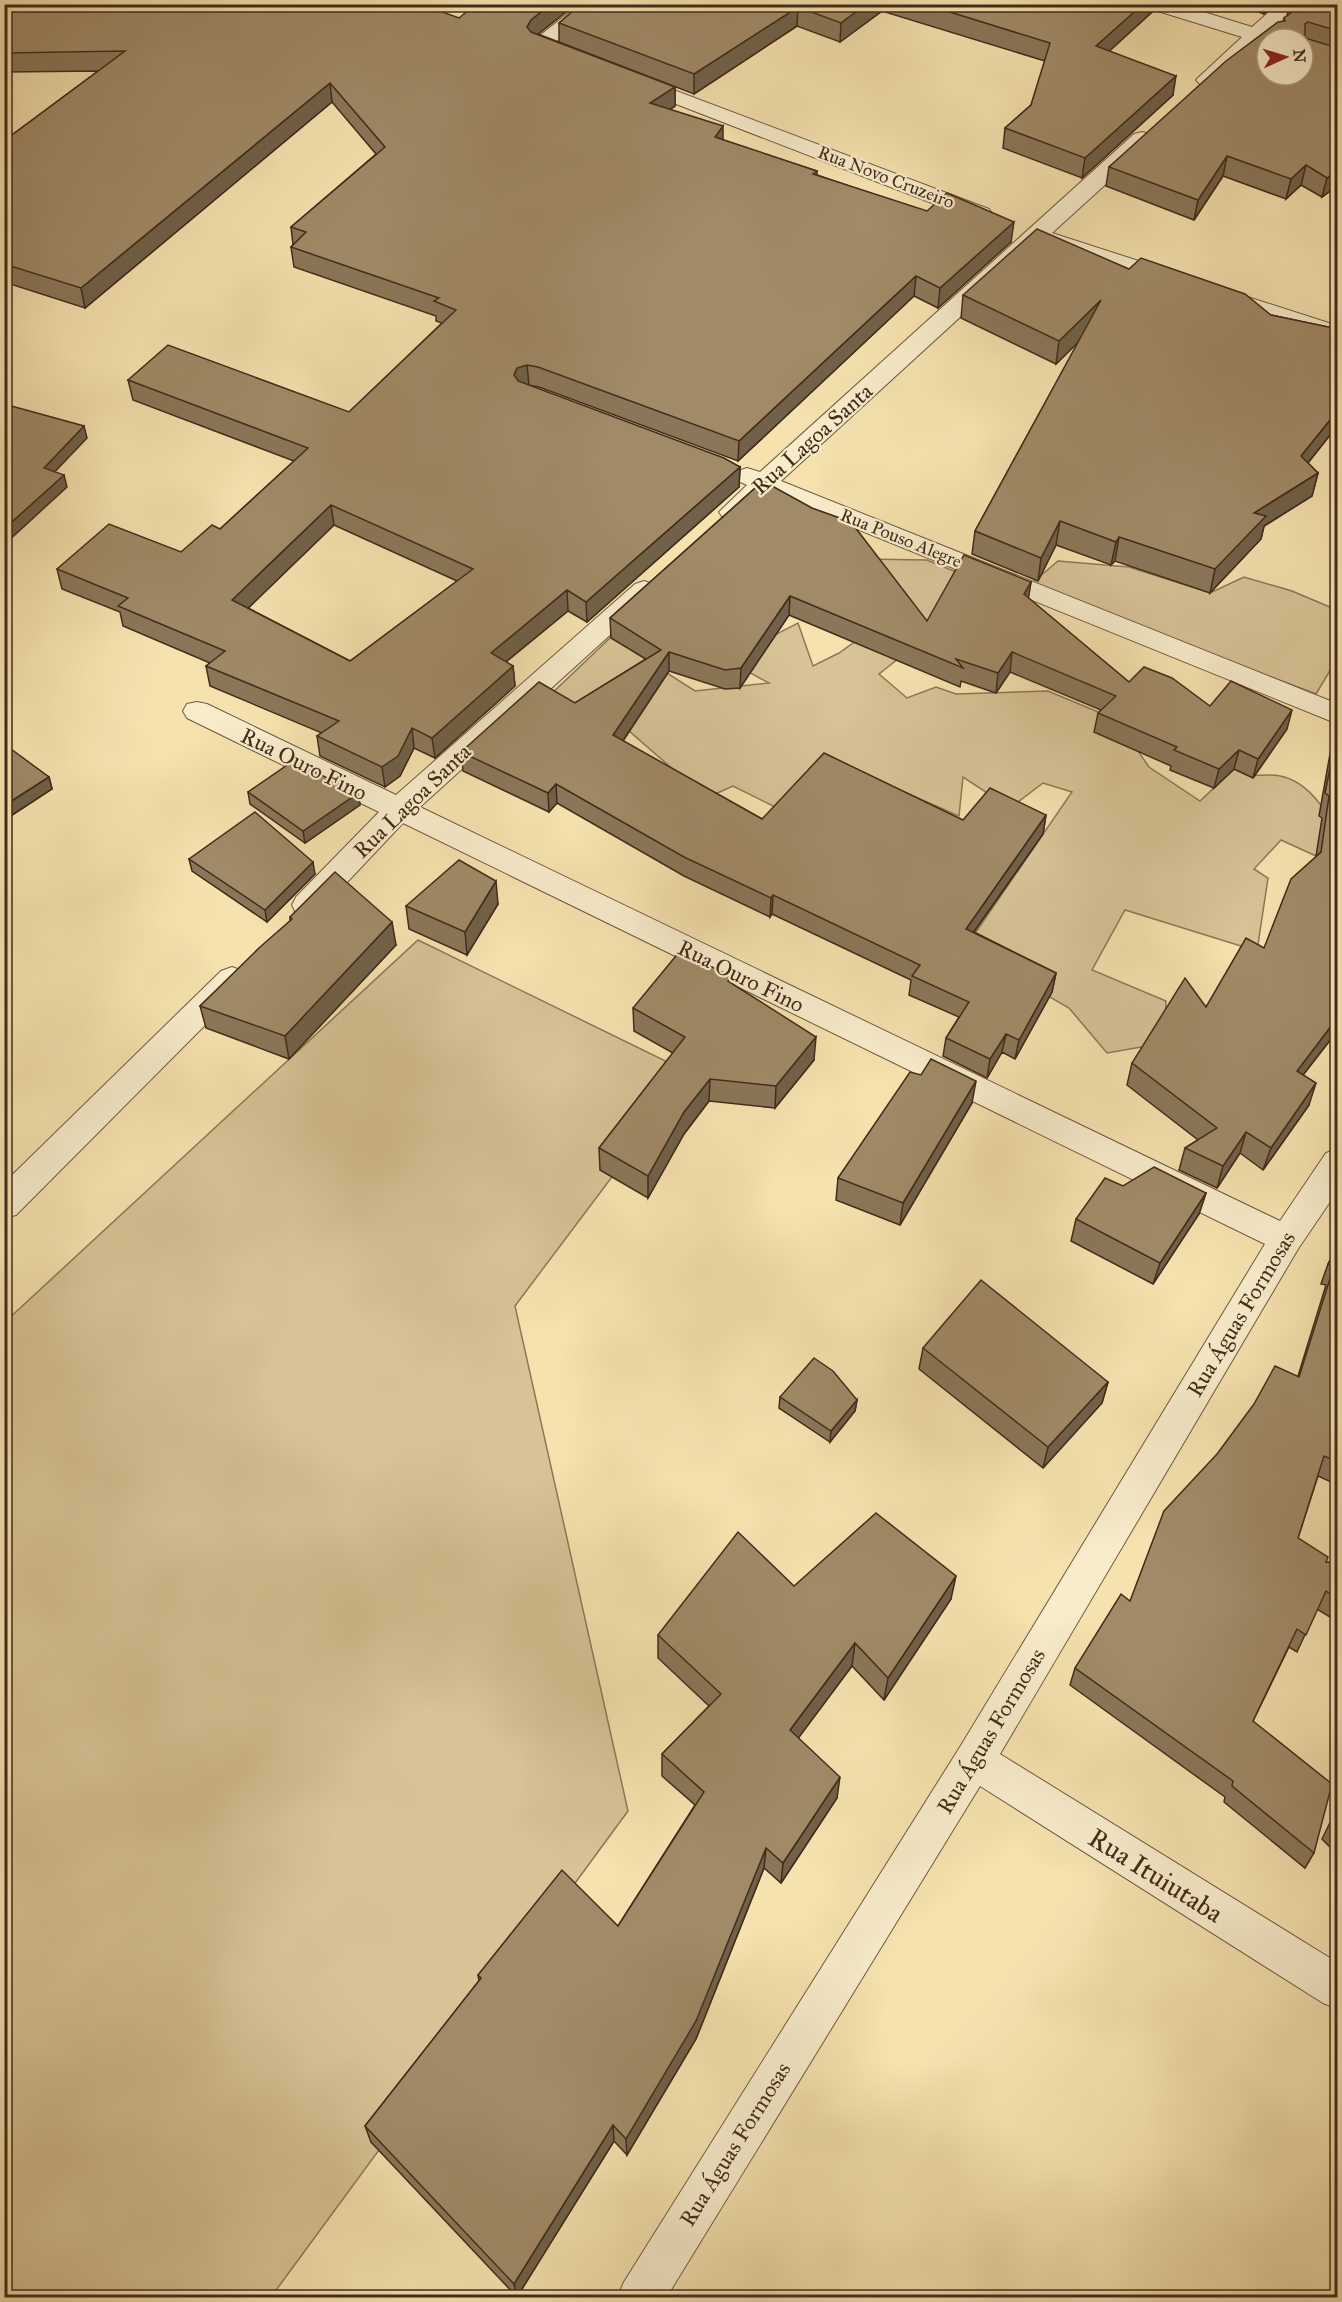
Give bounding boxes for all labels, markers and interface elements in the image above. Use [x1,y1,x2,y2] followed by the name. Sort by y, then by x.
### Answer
[1255,27,1315,87] north arrow
[1290,49,1309,64] text: N
[815,141,957,213] street label: Rua Novo Cruzeiro
[746,377,878,500] street label: Rua Lagoa Santa
[837,504,965,573] street label: Rua Pouso Alegre
[236,722,372,806] street label: Rua Ouro Fino
[348,738,477,864] street label: Rua Lagoa Santa
[673,934,809,1018] street label: Rua Ouro Fino
[1181,1226,1301,1402] street label: Rua Águas Formosas
[931,1643,1051,1819] street label: Rua Águas Formosas
[1083,1821,1230,1930] street label: Rua Ituiutaba
[674,2057,796,2231] street label: Rua Águas Formosas

